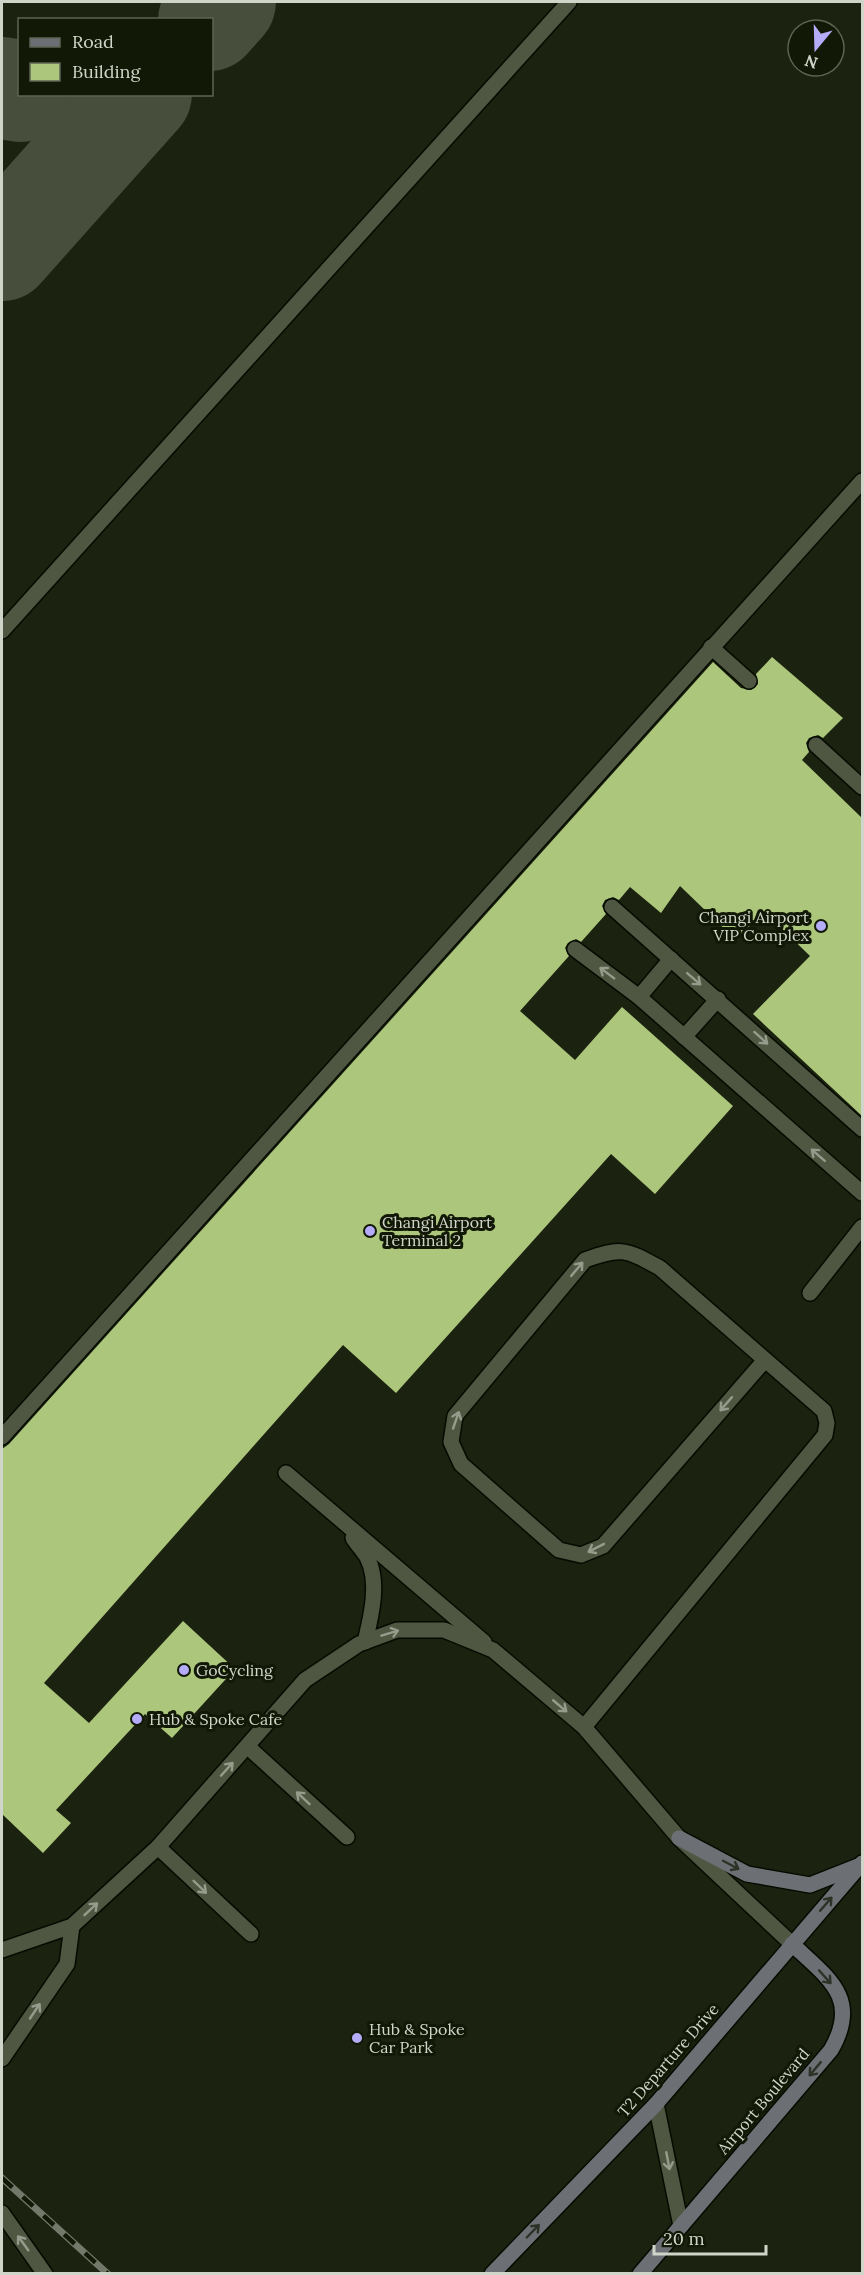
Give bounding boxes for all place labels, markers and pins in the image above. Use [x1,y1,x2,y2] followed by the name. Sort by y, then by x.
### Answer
[699,907,810,945] place label: Changi Airport VIP Complex
[814,919,828,933] marker: Changi Airport VIP Complex
[382,1212,493,1250] place label: Changi Airport Terminal 2
[363,1224,377,1238] marker: Changi Airport Terminal 2
[196,1660,274,1680] place label: GoCycling
[177,1663,191,1677] marker: GoCycling
[149,1709,283,1729] place label: Hub & Spoke Cafe
[130,1712,144,1726] marker: Hub & Spoke Cafe
[369,2019,465,2057] place label: Hub & Spoke Car Park
[350,2031,364,2045] marker: Hub & Spoke Car Park

